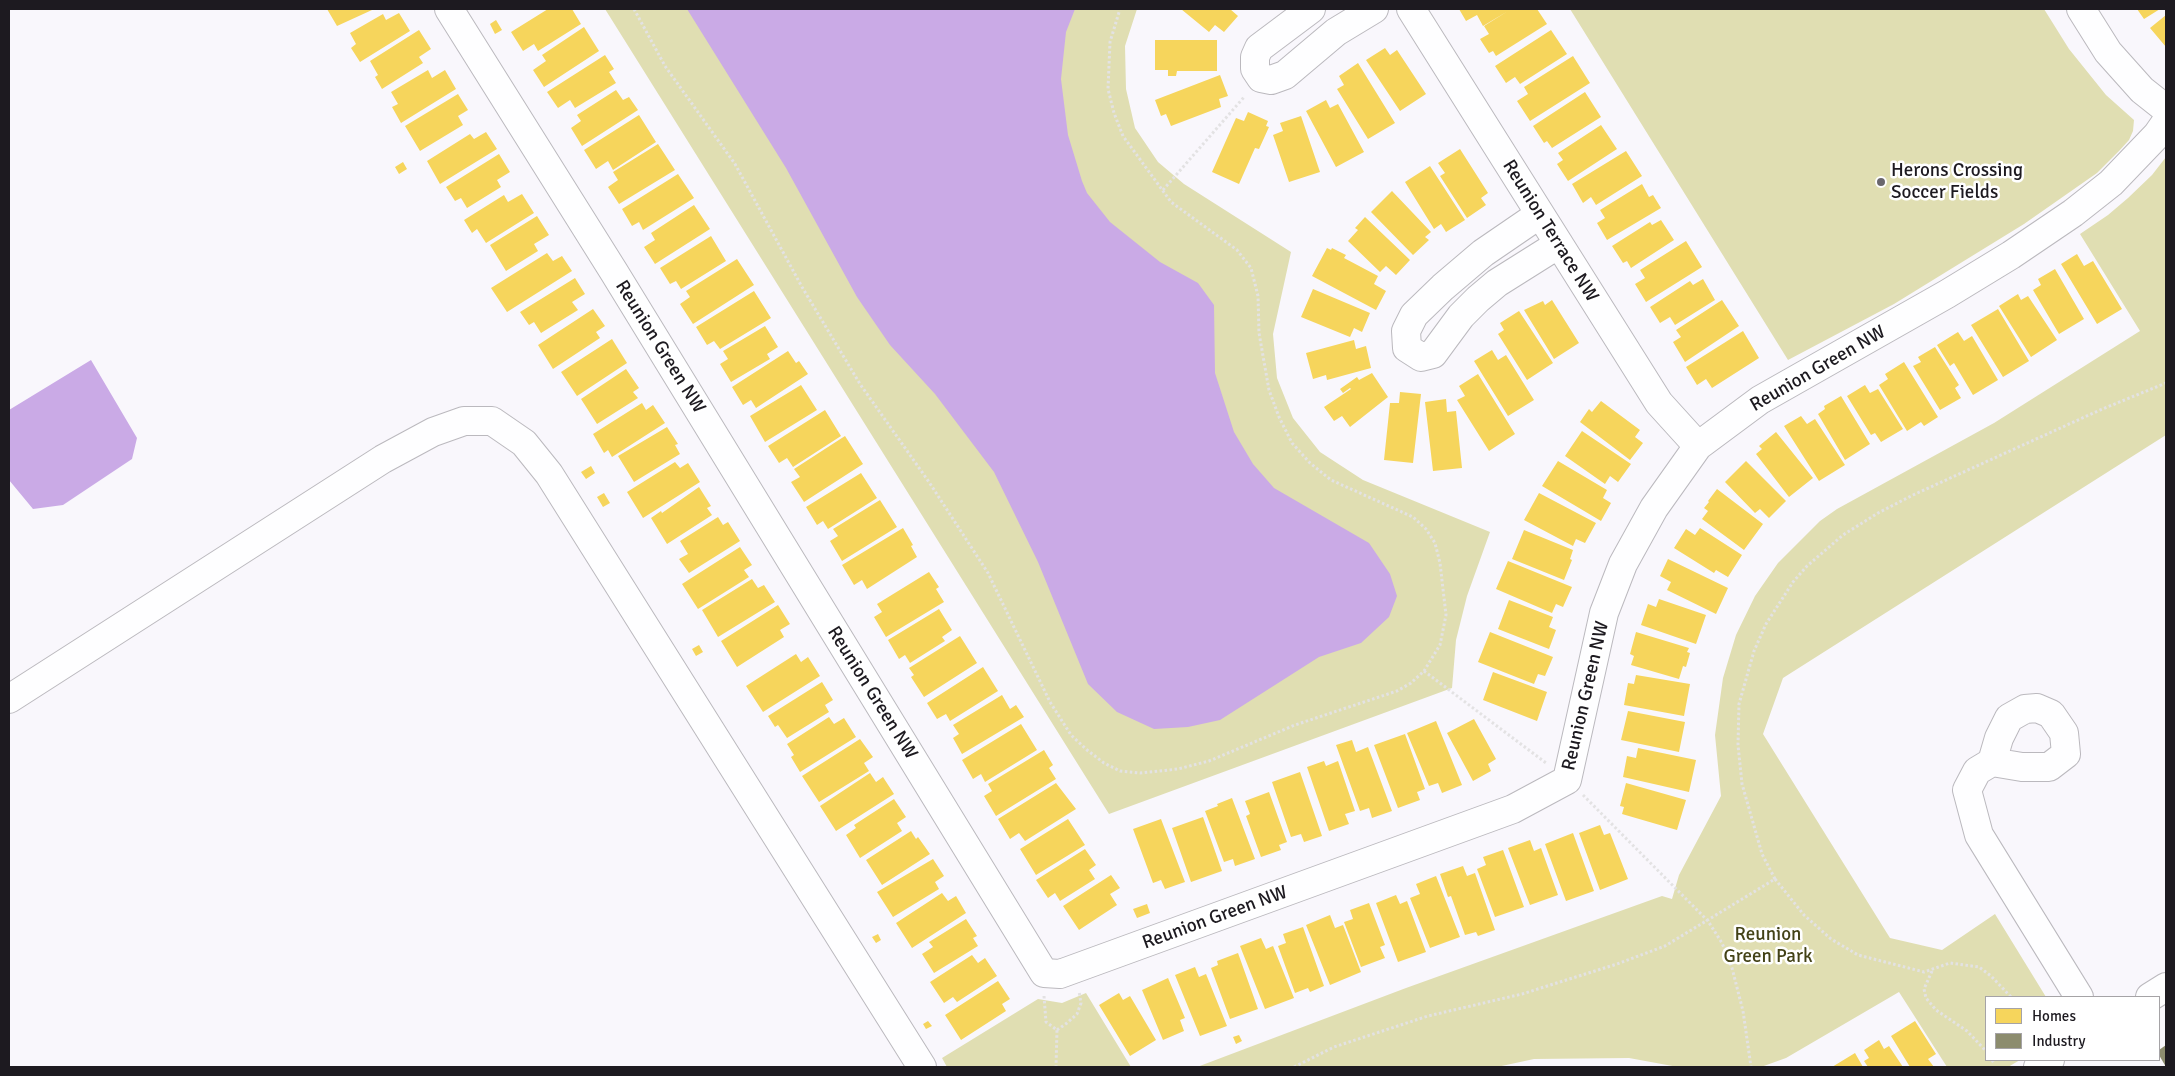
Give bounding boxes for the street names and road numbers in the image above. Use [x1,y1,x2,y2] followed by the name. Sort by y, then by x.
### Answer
[1497,156,1603,306] street label: Reunion Terrace NW
[610,276,710,418] street label: Reunion Green NW
[1746,321,1890,417] street label: Reunion Green NW
[1558,619,1614,773] street label: Reunion Green NW
[822,622,922,764] street label: Reunion Green NW
[1139,881,1291,955] street label: Reunion Green NW

